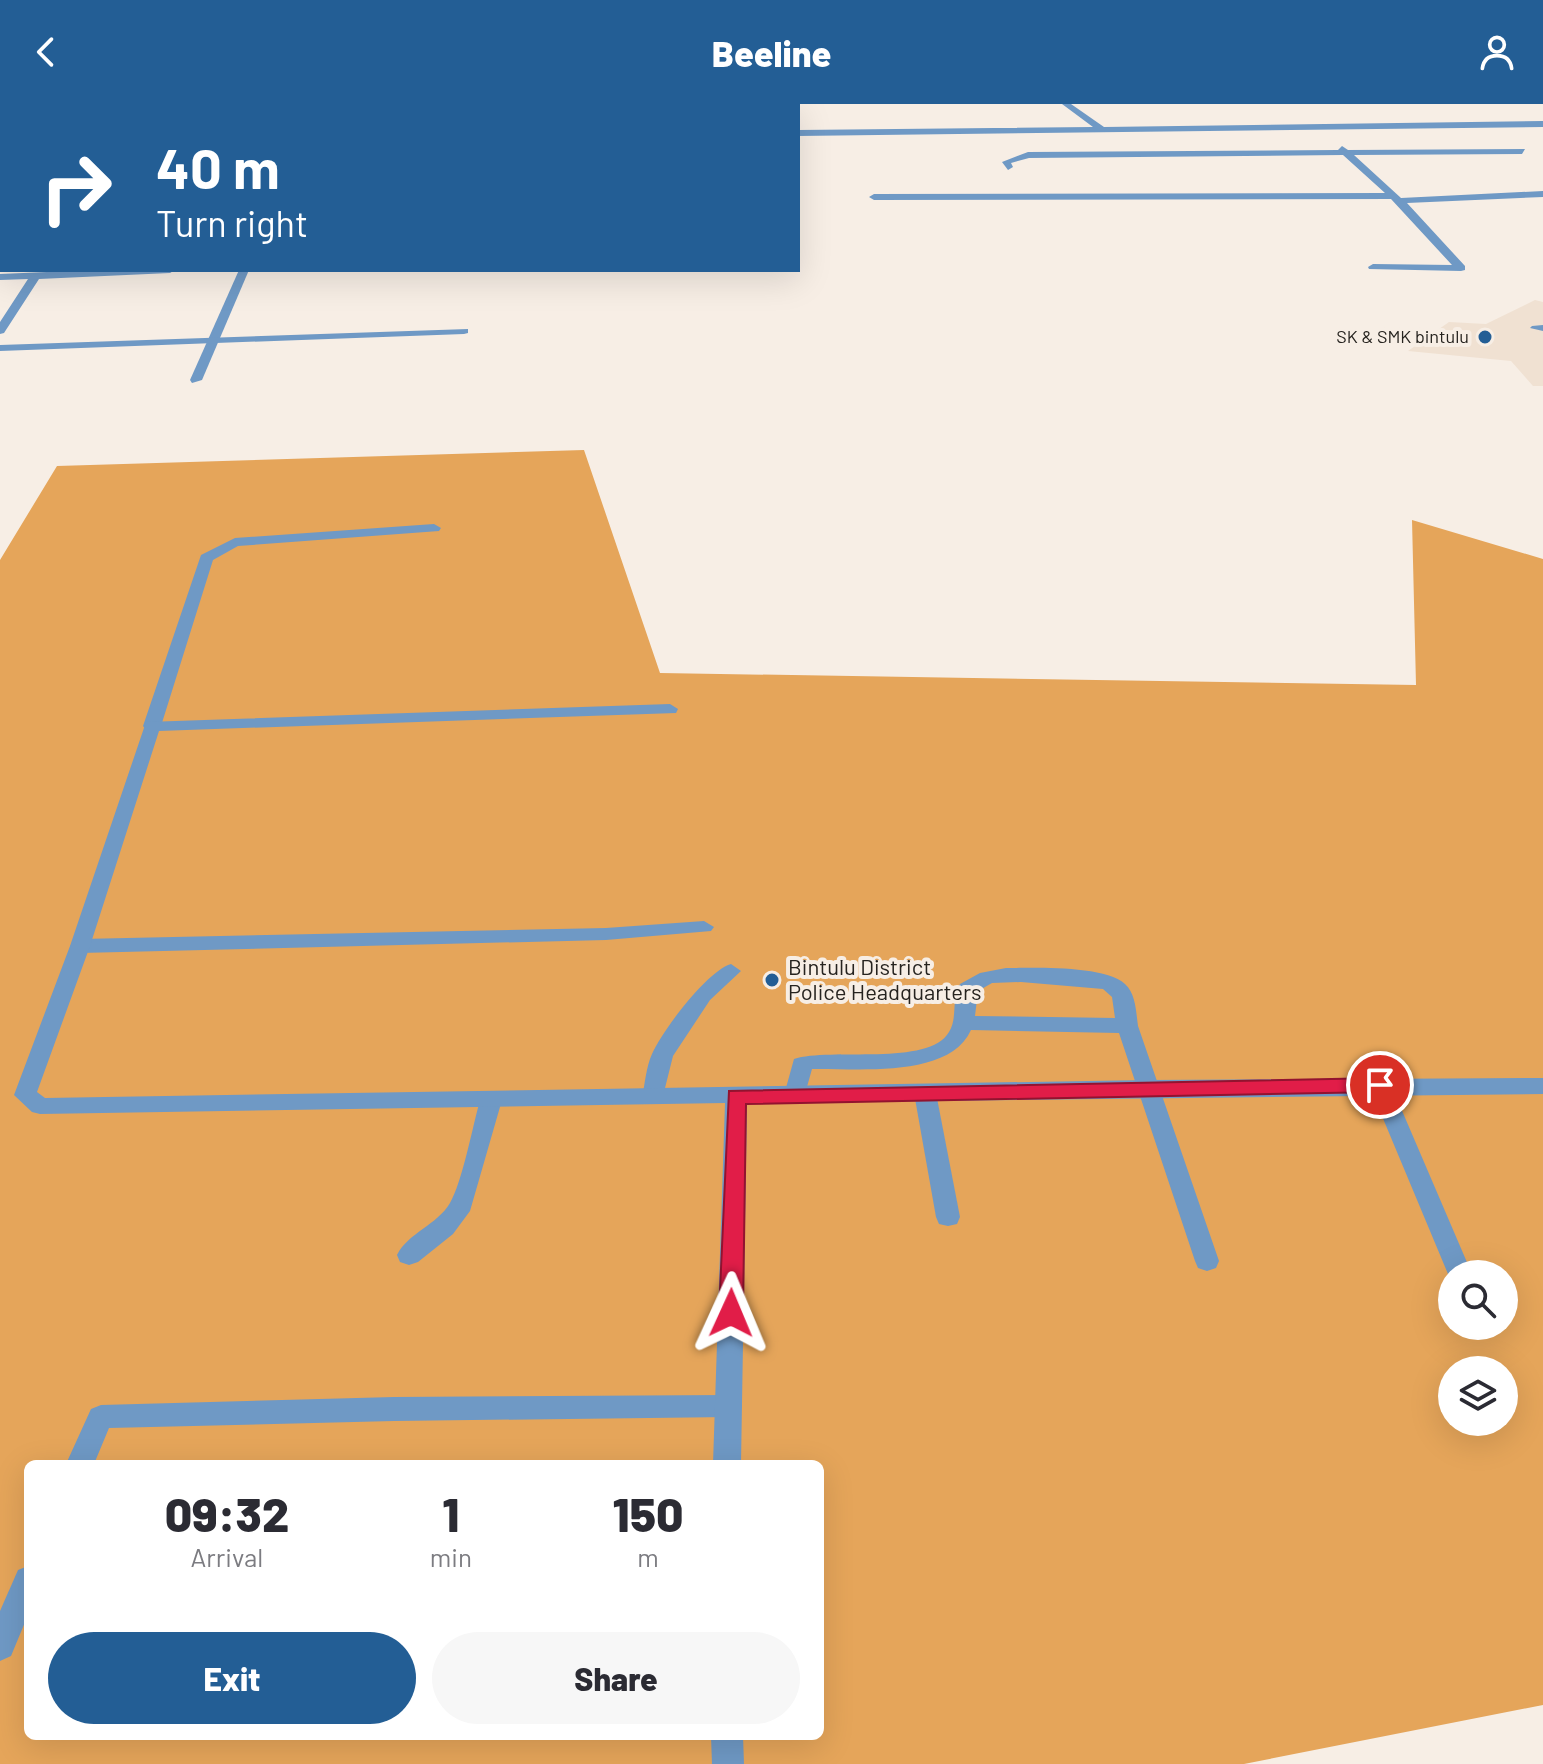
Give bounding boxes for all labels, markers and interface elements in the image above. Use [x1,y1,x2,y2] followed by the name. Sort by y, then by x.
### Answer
[24,30,68,74] icon: back
[1475,30,1519,74] icon: person
[712,31,831,74] text: Beeline
[156,133,280,200] text: 40 m
[24,136,128,240] icon: right
[156,201,308,244] text: Turn right
[1336,325,1469,347] place label: SK & SMK bintulu
[1476,328,1494,346] marker: SK & SMK bintulu
[788,953,981,1004] place label: Bintulu District Police Headquarters
[763,971,781,989] marker: Bintulu District Police Headquarters
[1346,1051,1414,1119] pin
[1358,1063,1402,1107] icon: arrive
[1438,1260,1518,1436] map controls
[1438,1260,1518,1340] button: search
[689,1271,773,1355] position arrow
[1438,1356,1518,1436] button: layers
[165,1484,289,1542] text: 09:32
[442,1484,459,1542] text: 1
[613,1484,683,1542] text: 150
[191,1541,263,1572] text: Arrival
[430,1541,472,1572] text: min
[637,1541,659,1572] text: m
[48,1632,416,1724] button: Exit
[432,1632,800,1724] button: Share

